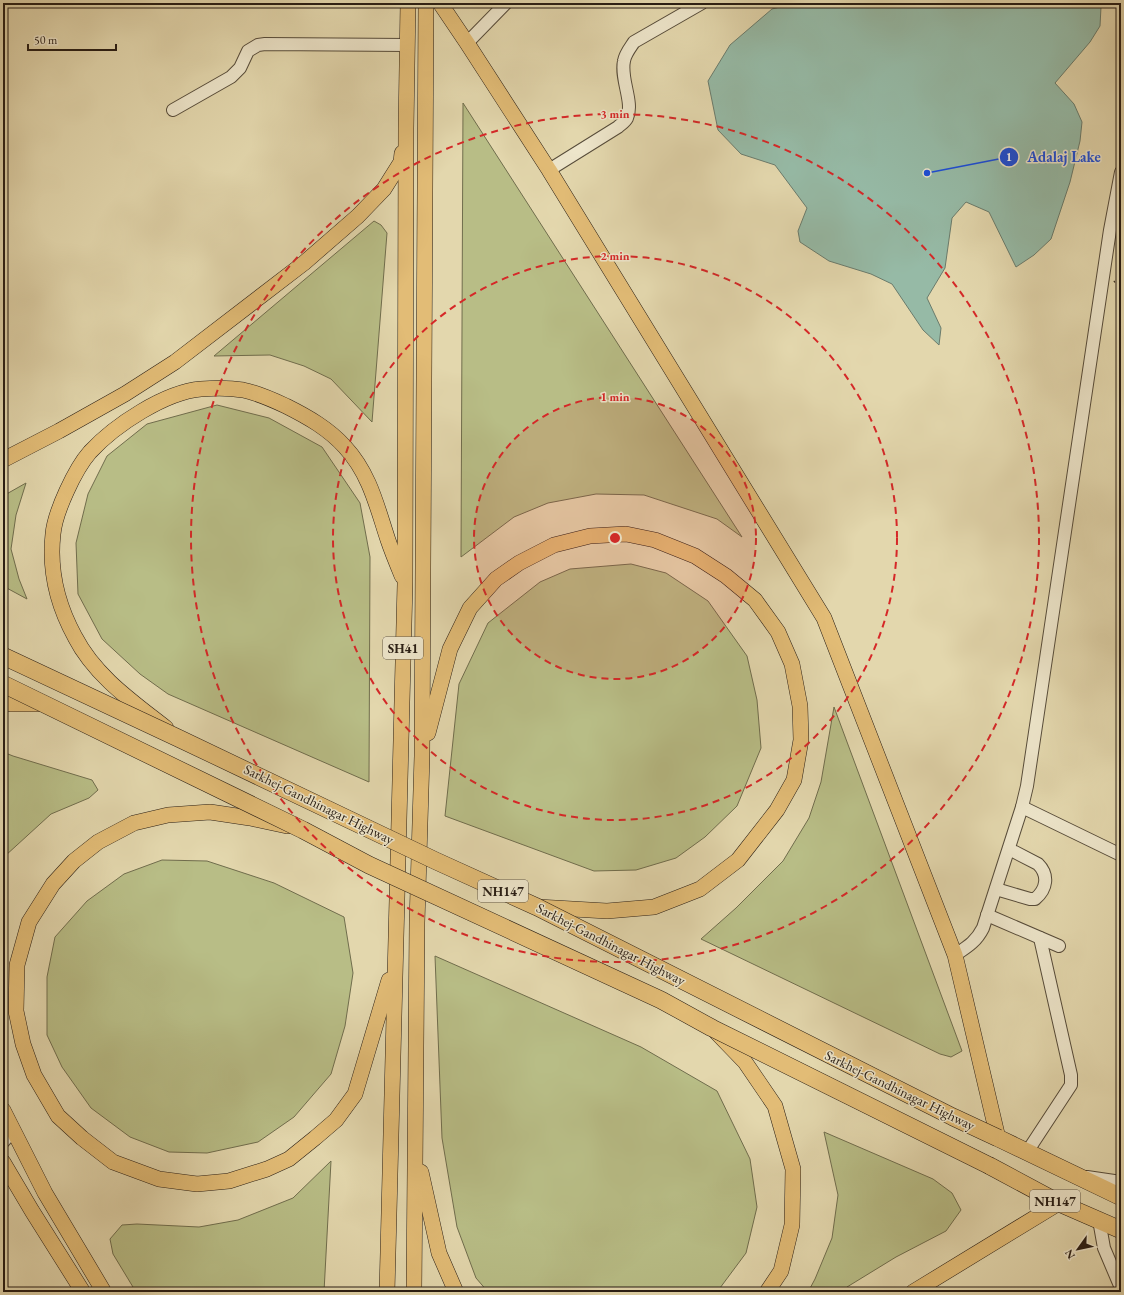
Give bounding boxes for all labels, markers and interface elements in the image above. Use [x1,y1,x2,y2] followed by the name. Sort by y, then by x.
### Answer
[28,26,116,52] scale bar
[34,32,58,48] text: 50 m
[600,106,630,122] text: 3 min
[999,144,1109,171] callout: Adalaj Lake
[1026,147,1101,166] text: Adalaj Lake
[1006,149,1012,165] text: 1
[600,248,630,264] text: 2 min
[600,389,630,405] text: 1 min
[608,531,622,545] centre of rings
[383,637,423,659] road number: SH41
[241,760,398,849] street label: Sarkhej-Gandhinagar Highway
[478,880,528,902] road number: NH147
[534,899,689,990] street label: Sarkhej-Gandhinagar Highway
[822,1046,979,1135] street label: Sarkhej-Gandhinagar Highway
[1030,1190,1080,1212] road number: NH147
[1058,1229,1098,1269] north arrow
[1061,1247,1078,1262] text: N

